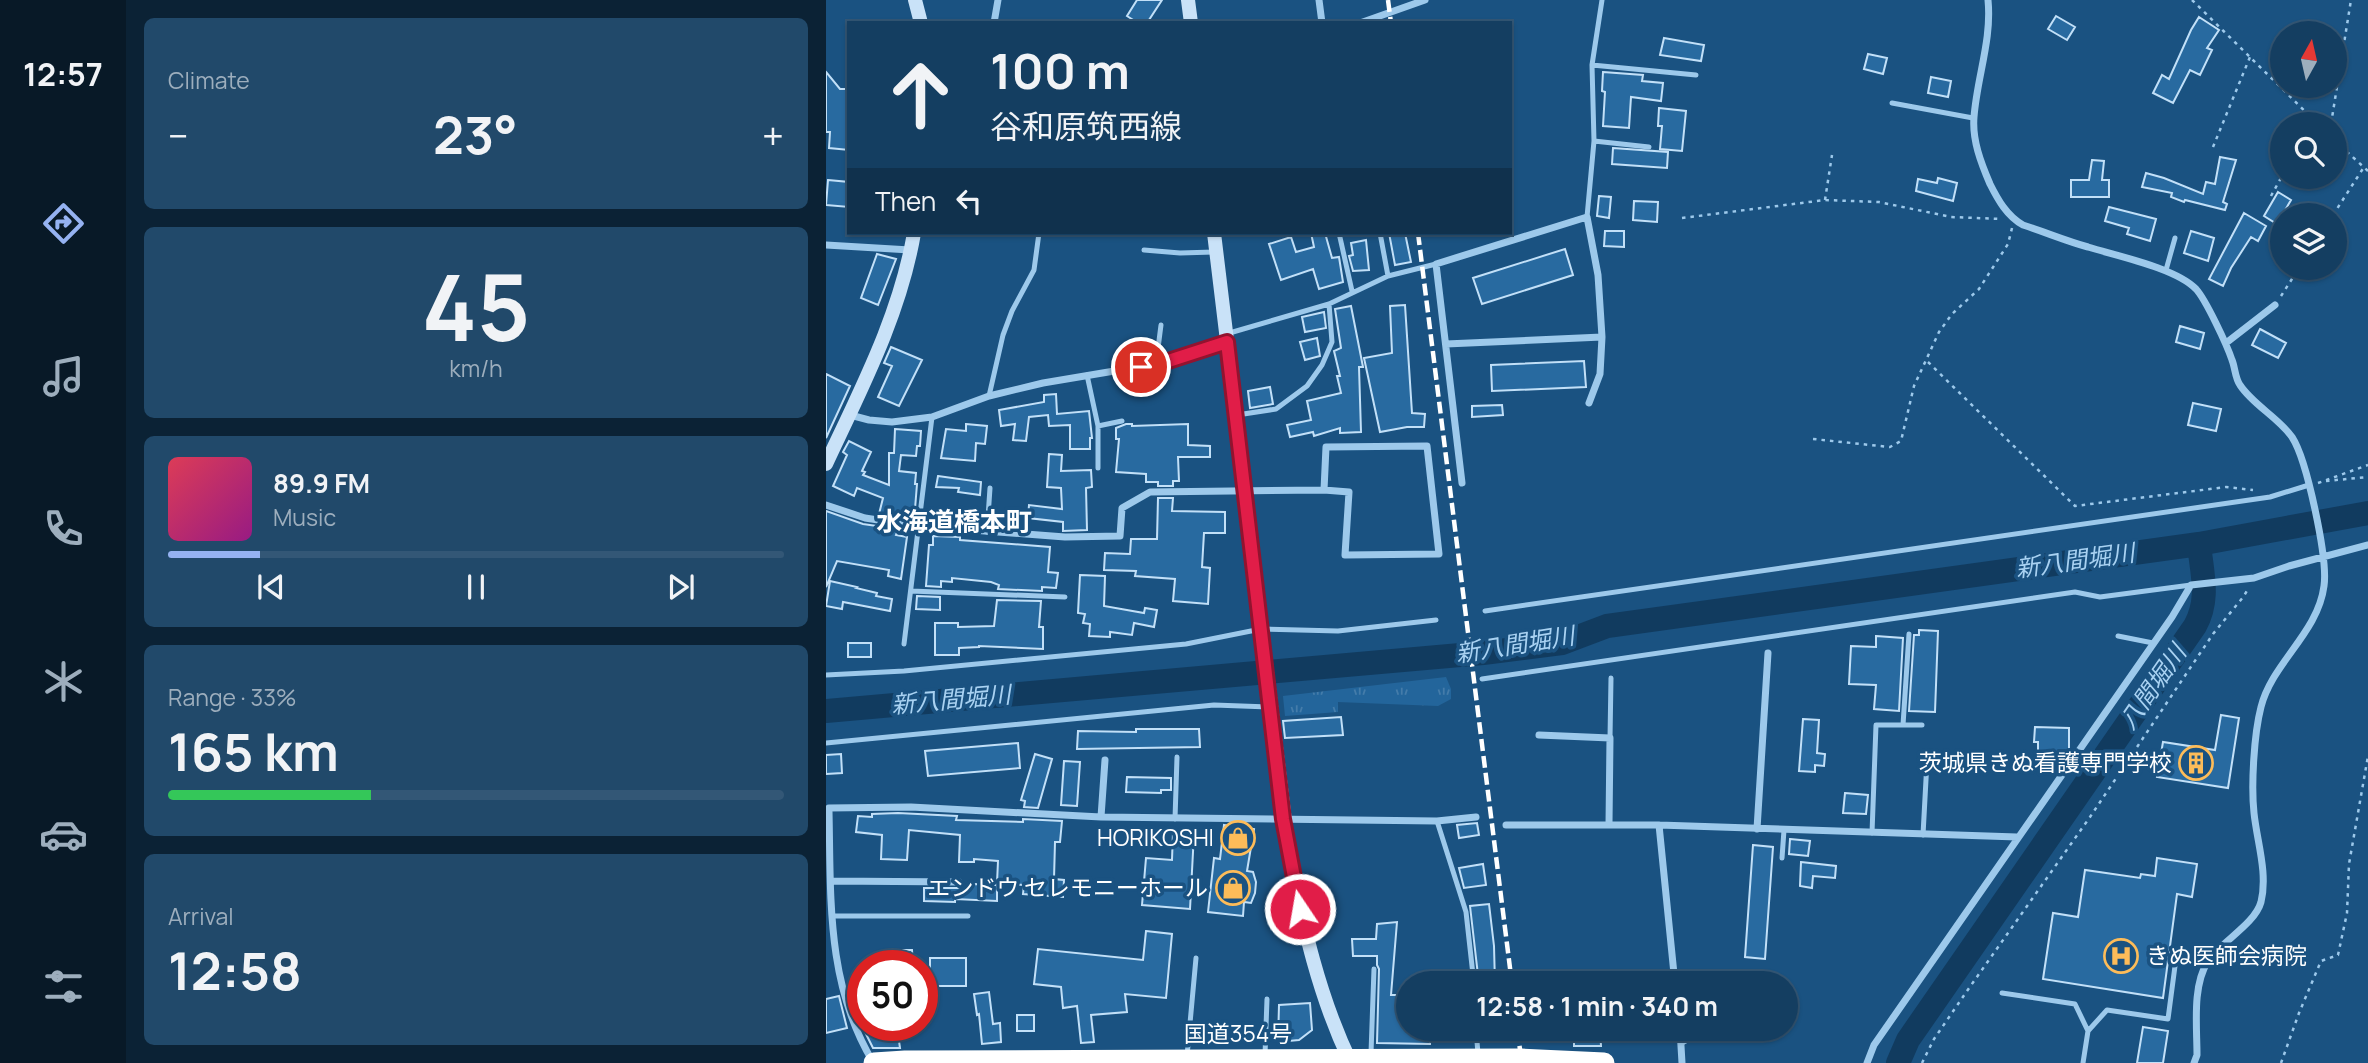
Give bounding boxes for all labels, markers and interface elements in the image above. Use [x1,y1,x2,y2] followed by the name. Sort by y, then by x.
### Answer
[2270,21,2347,98] north arrow
[2270,21,2347,280] map controls
[990,37,1130,104] text: 100 m
[875,49,966,140] icon: ahead
[23,52,103,96] text: 12:57
[168,64,250,96] text: Climate
[433,99,518,170] text: 23°
[990,104,1182,148] text: 谷和原筑西線
[168,109,189,161] text: −
[762,109,784,161] text: +
[2270,112,2347,189] button: search
[950,182,988,220] icon: left
[875,183,936,219] text: Then
[39,199,88,248] icon: directions
[2270,203,2347,280] button: layers
[422,244,530,368] text: 45
[1111,337,1171,397] pin
[1122,348,1160,386] icon: arrive
[39,352,88,401] icon: music
[449,352,503,384] text: km/h
[273,465,370,501] text: 89.9 FM
[273,501,336,533] text: Music
[876,503,1032,539] district label: 水海道橋本町
[39,504,88,553] icon: phone
[2013,534,2139,584] water label: 新八間堀川
[252,568,290,606] icon: previous
[457,568,495,606] icon: pause
[662,568,700,606] icon: next
[1453,617,1580,669] water label: 新八間堀川
[2111,635,2195,735] water label: 八間堀川
[39,657,88,706] icon: climate
[890,677,1015,720] water label: 新八間堀川
[168,681,297,713] text: Range · 33%
[168,716,339,787] text: 165 km
[2177,744,2215,782] building icon: 茨城県きぬ看護専門学校
[1919,746,2172,778] place label: 茨城県きぬ看護専門学校
[39,810,88,859] icon: car
[1219,819,1257,857] shop icon: HORIKOSHI
[1097,821,1214,853] place label: HORIKOSHI
[1214,869,1252,907] shop icon: エンドウ セレモニーホール
[927,871,1208,903] place label: エンドウ セレモニーホール
[1263,872,1337,946] position arrow
[168,900,234,932] text: Arrival
[168,935,302,1006] text: 12:58
[2102,937,2140,975] hospital icon: きぬ医師会病院
[2146,939,2307,971] place label: きぬ医師会病院
[847,950,938,1041] speed limit sign: 50
[39,962,88,1011] icon: filters
[1476,988,1718,1024] text: 12:58 · 1 min · 340 m
[1184,1017,1292,1049] street label: 国道354号

